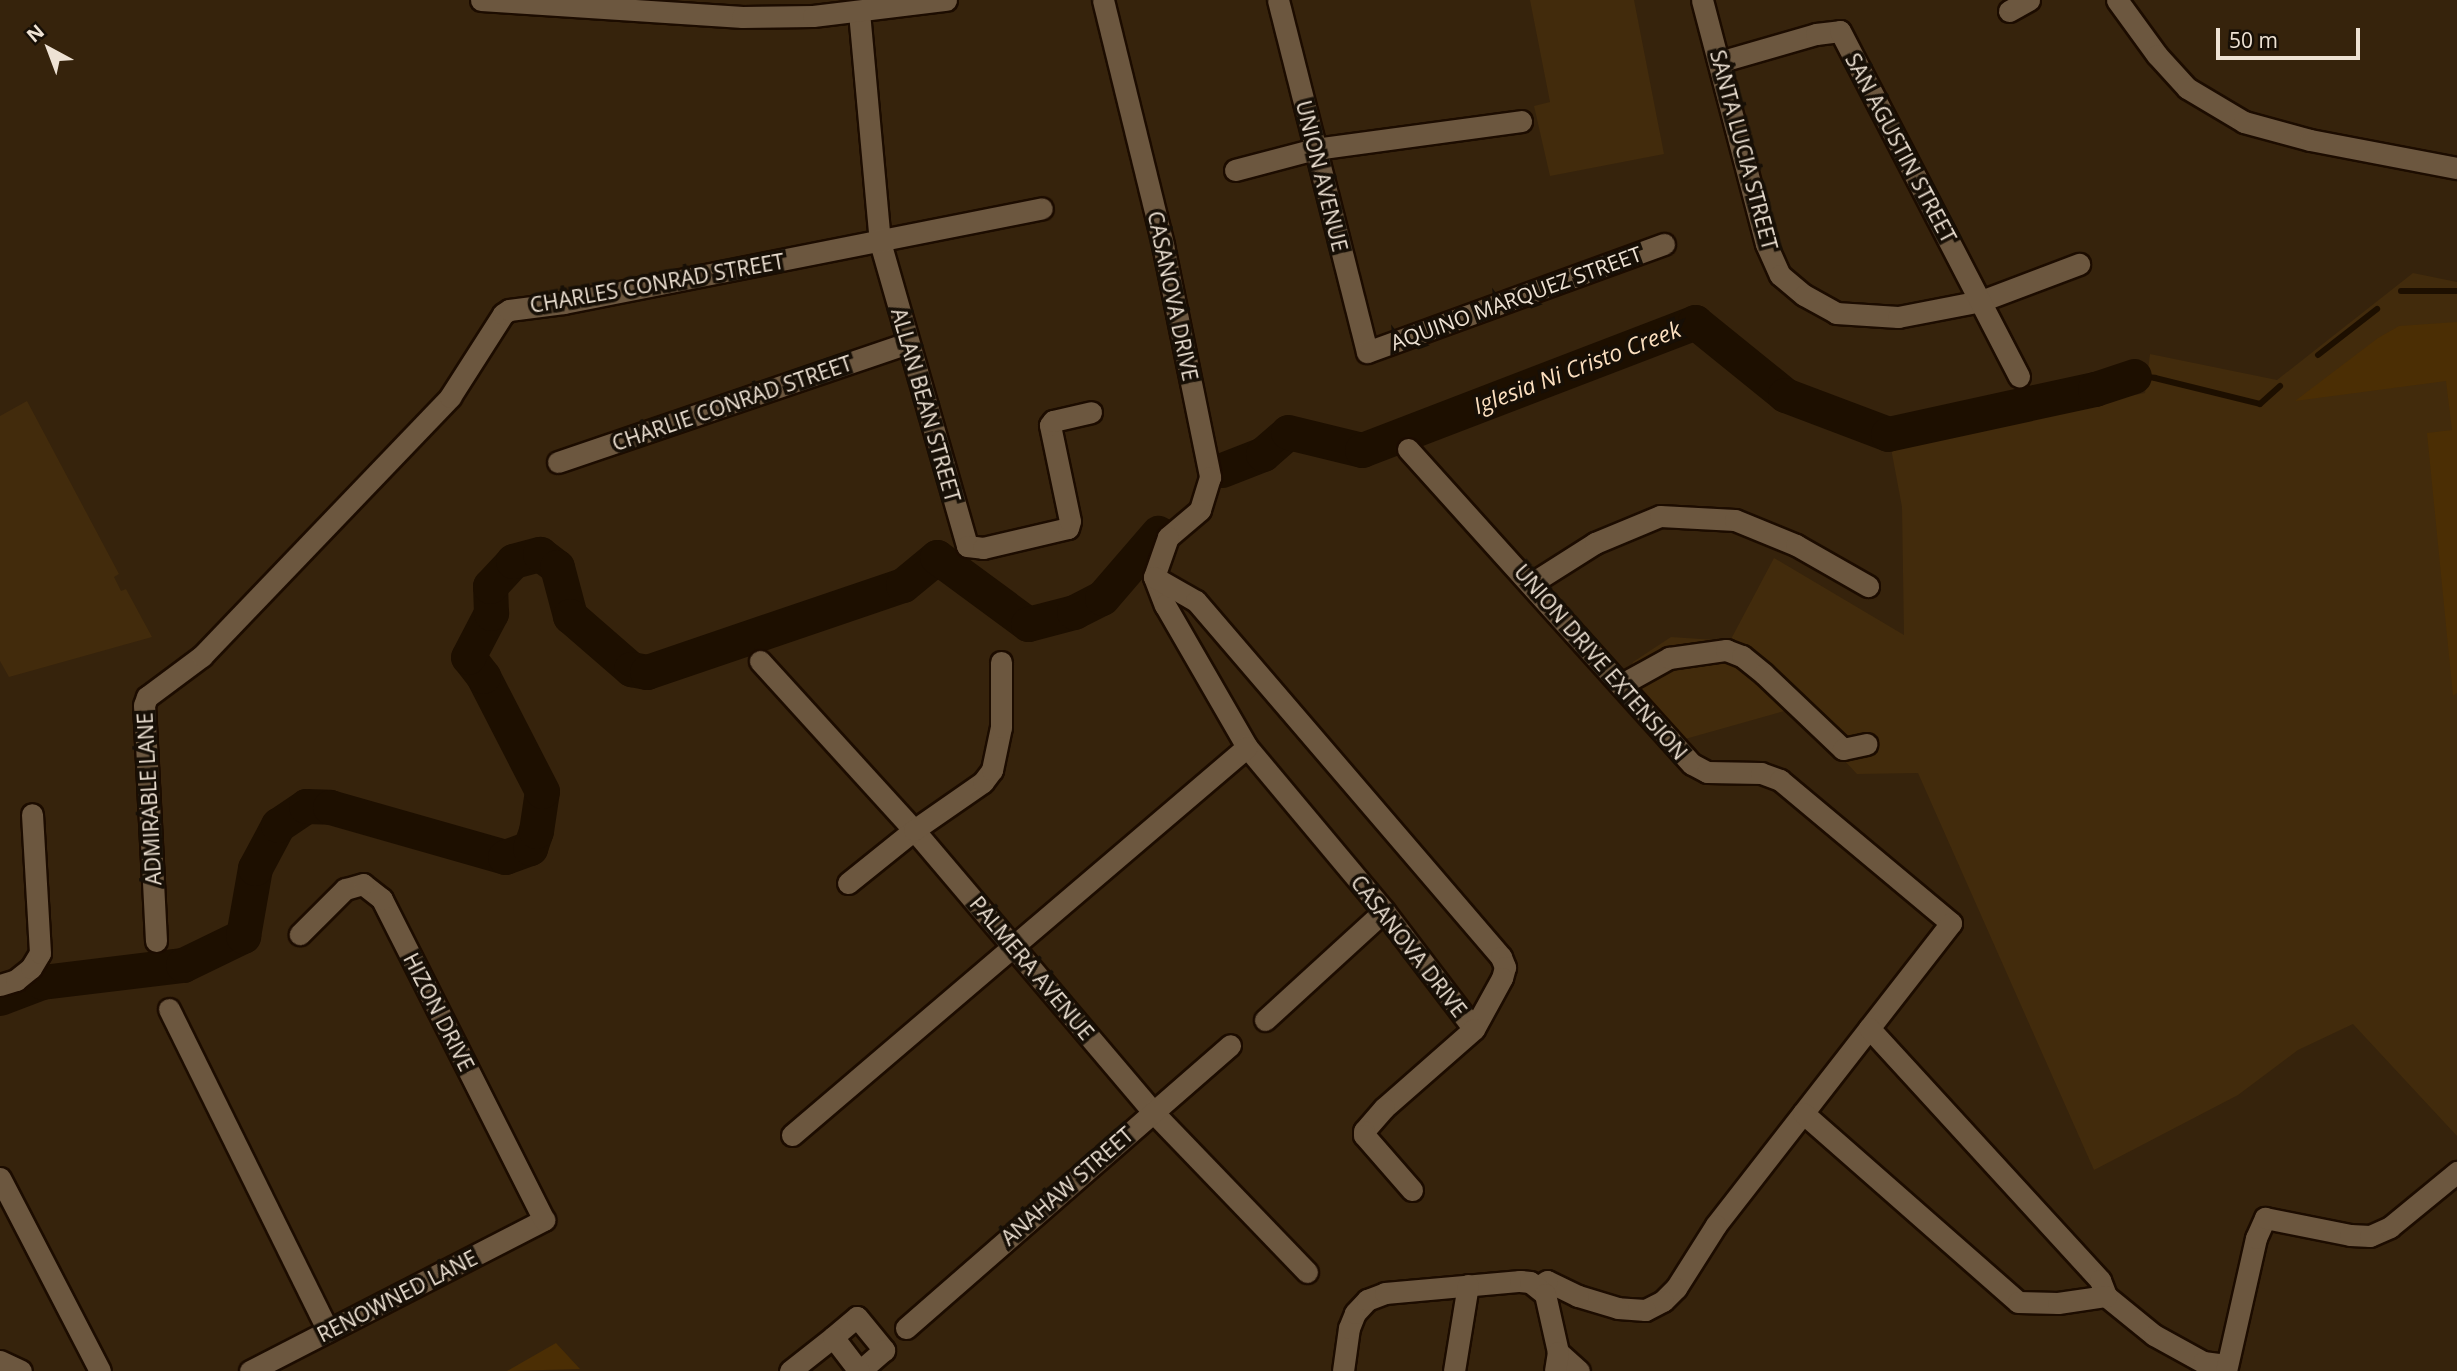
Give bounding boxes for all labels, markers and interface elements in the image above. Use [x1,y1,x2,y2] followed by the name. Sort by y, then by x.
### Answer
[14,14,84,84] north arrow
[2219,14,2362,58] scale bar
[21,18,50,48] text: N
[2229,26,2278,54] text: 50 m
[1705,47,1783,253] street label: SANTA LUCIA STREET
[1840,49,1962,247] street label: SAN AGUSTIN STREET
[1291,98,1353,254] street label: UNION AVENUE
[1143,209,1203,383] street label: CASANOVA DRIVE
[1387,241,1645,355] street label: AQUINO MARQUEZ STREET
[528,248,786,318] street label: CHARLES CONRAD STREET
[886,305,966,505] street label: ALLAN BEAN STREET
[1470,315,1684,419] water label: Iglesia Ni Cristo Creek
[609,350,855,456] street label: CHARLIE CONRAD STREET
[1509,559,1693,765] street label: UNION DRIVE EXTENSION
[132,712,166,886] street label: ADMIRABLE LANE
[1346,870,1472,1022] street label: CASANOVA DRIVE
[965,891,1099,1045] street label: PALMERA AVENUE
[398,949,480,1075] street label: HIZON DRIVE
[996,1122,1138,1250] street label: ANAHAW STREET
[313,1245,481,1347] street label: RENOWNED LANE

